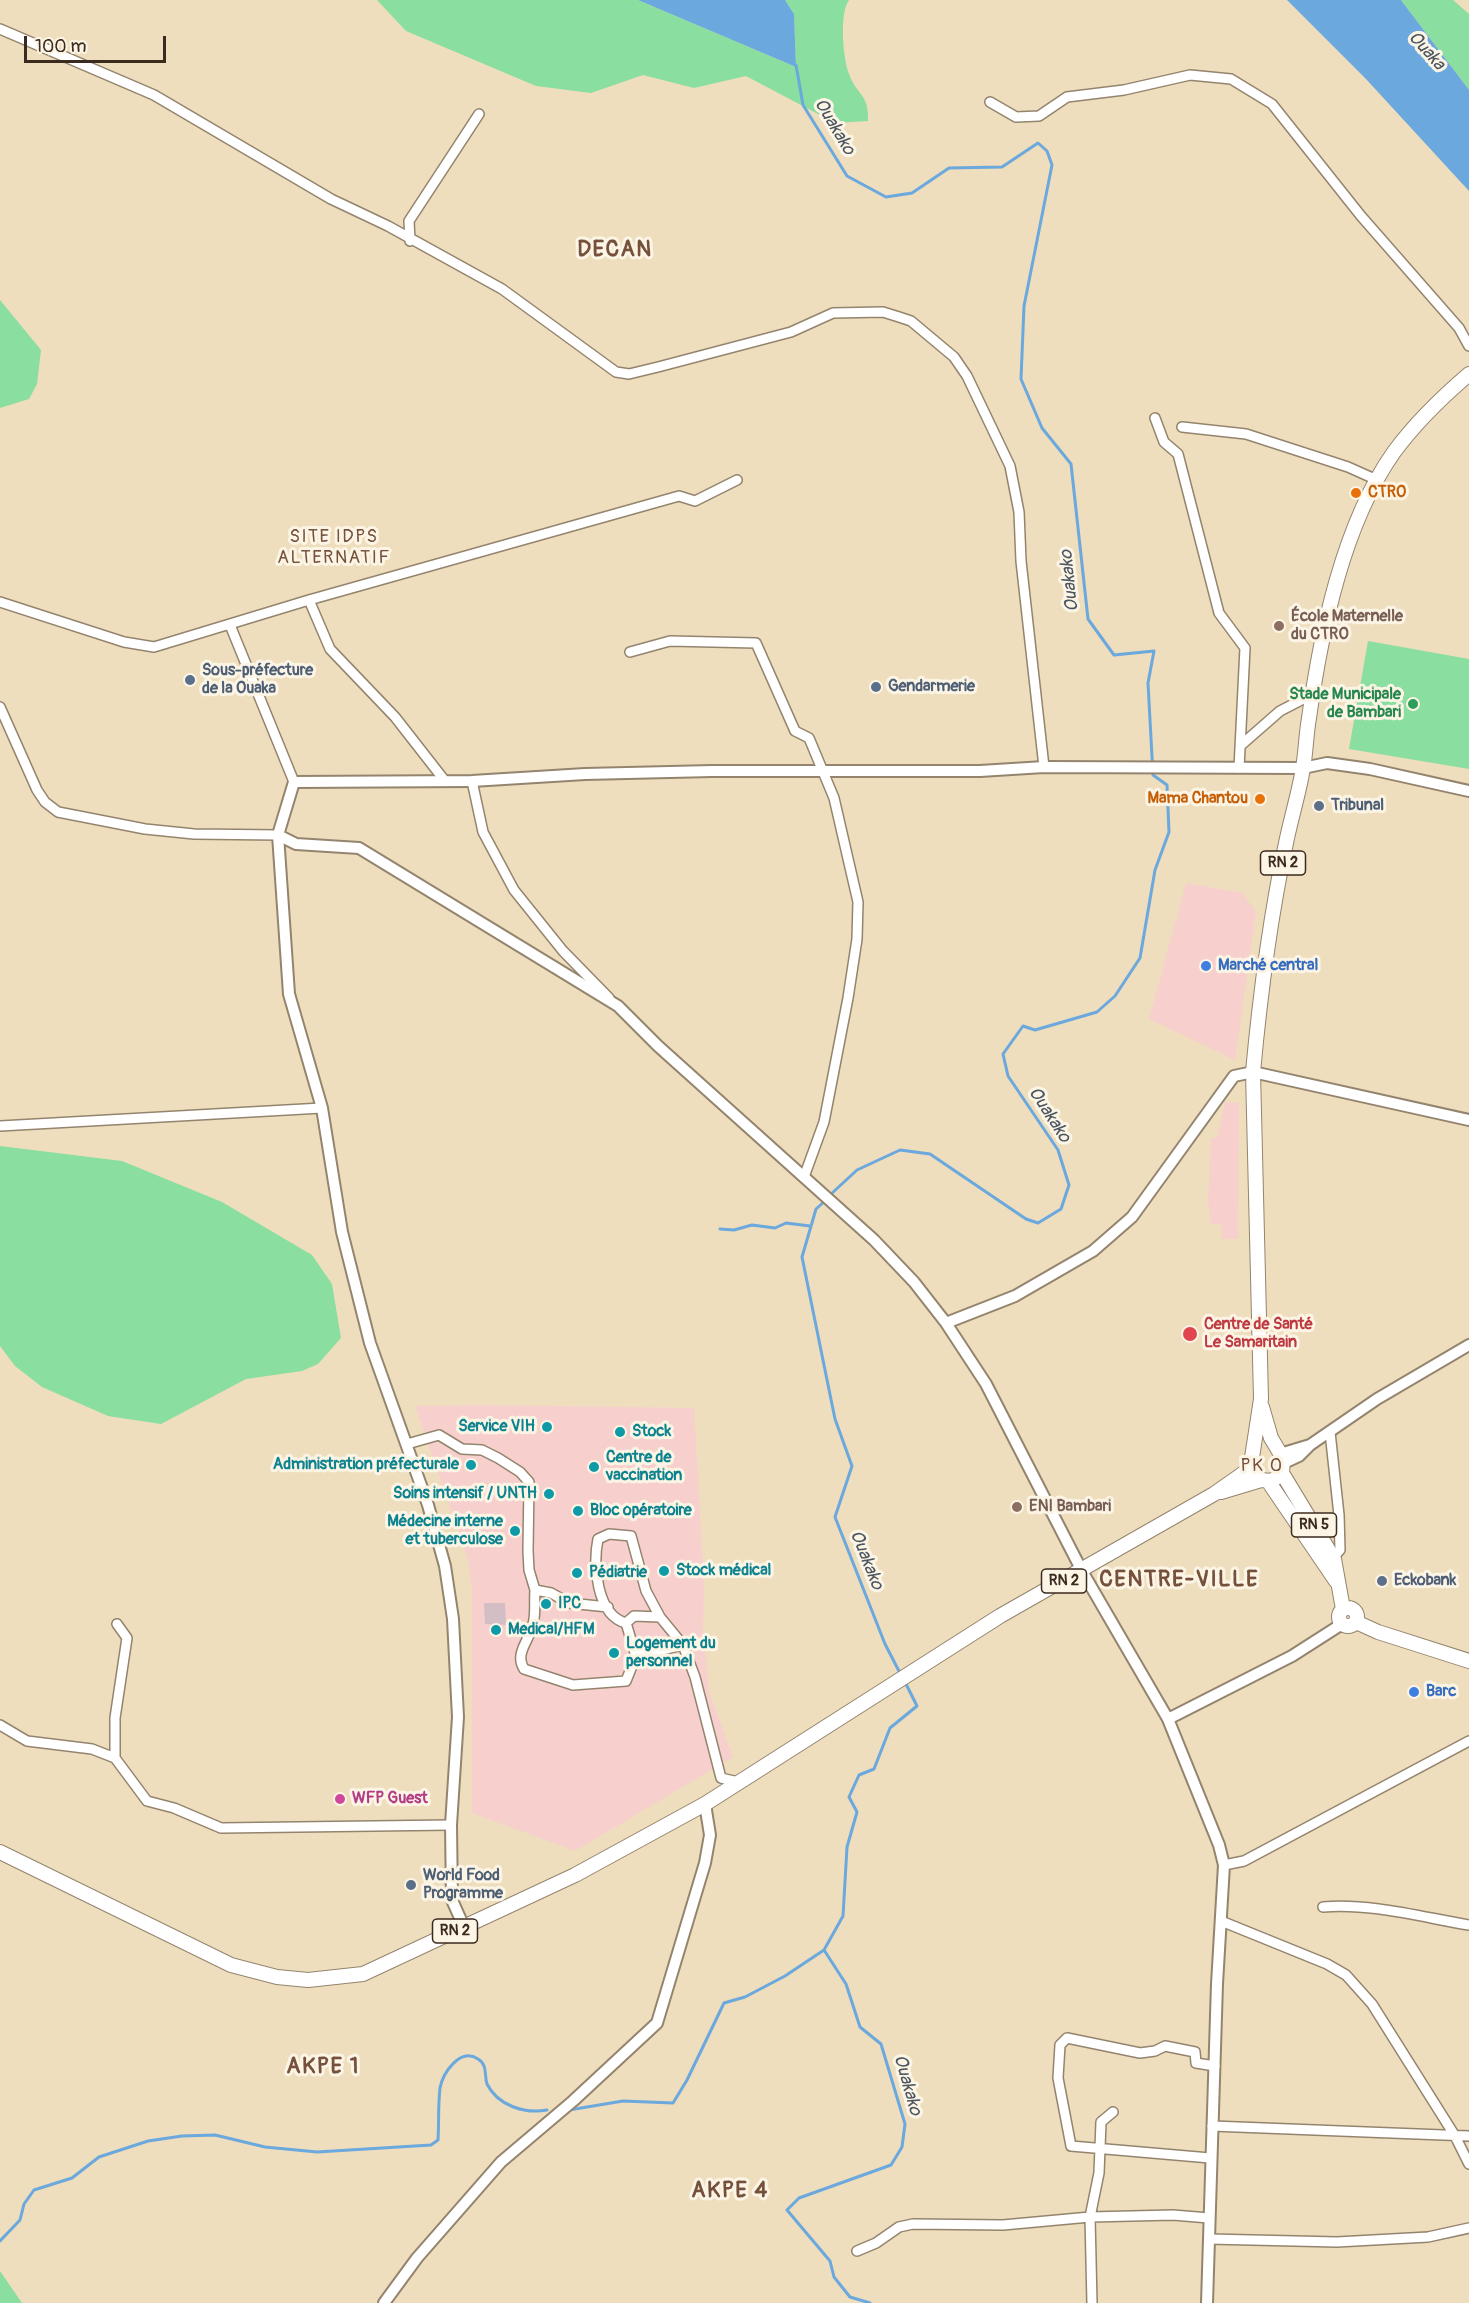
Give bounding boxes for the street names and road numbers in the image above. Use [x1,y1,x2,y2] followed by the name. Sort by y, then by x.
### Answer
[1260,851,1306,875] road number: RN 2
[1292,1513,1336,1537] road number: RN 5
[1042,1569,1086,1593] road number: RN 2
[432,1919,478,1943] road number: RN 2

